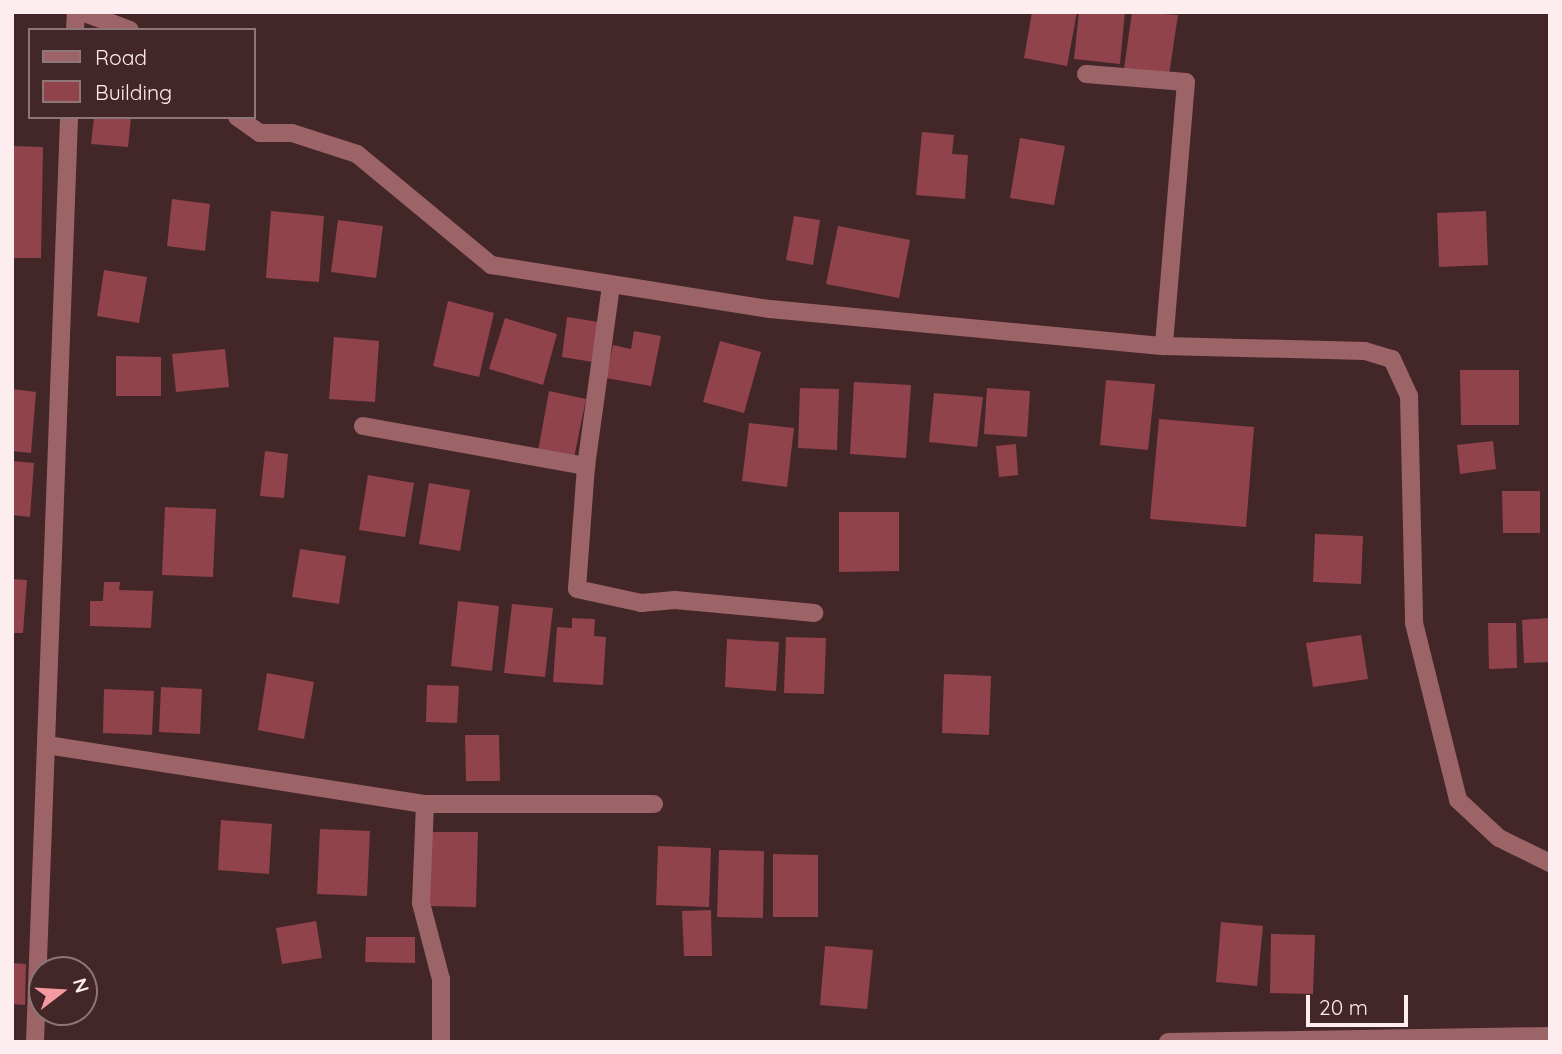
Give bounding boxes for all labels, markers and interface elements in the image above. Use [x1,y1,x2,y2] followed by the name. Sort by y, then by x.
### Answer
[28,28,256,119] legend
[95,44,147,70] text: Road
[95,79,172,105] text: Building
[28,956,98,1026] north arrow
[68,975,95,996] text: N
[1310,981,1412,1025] scale bar
[1319,994,1368,1020] text: 20 m

